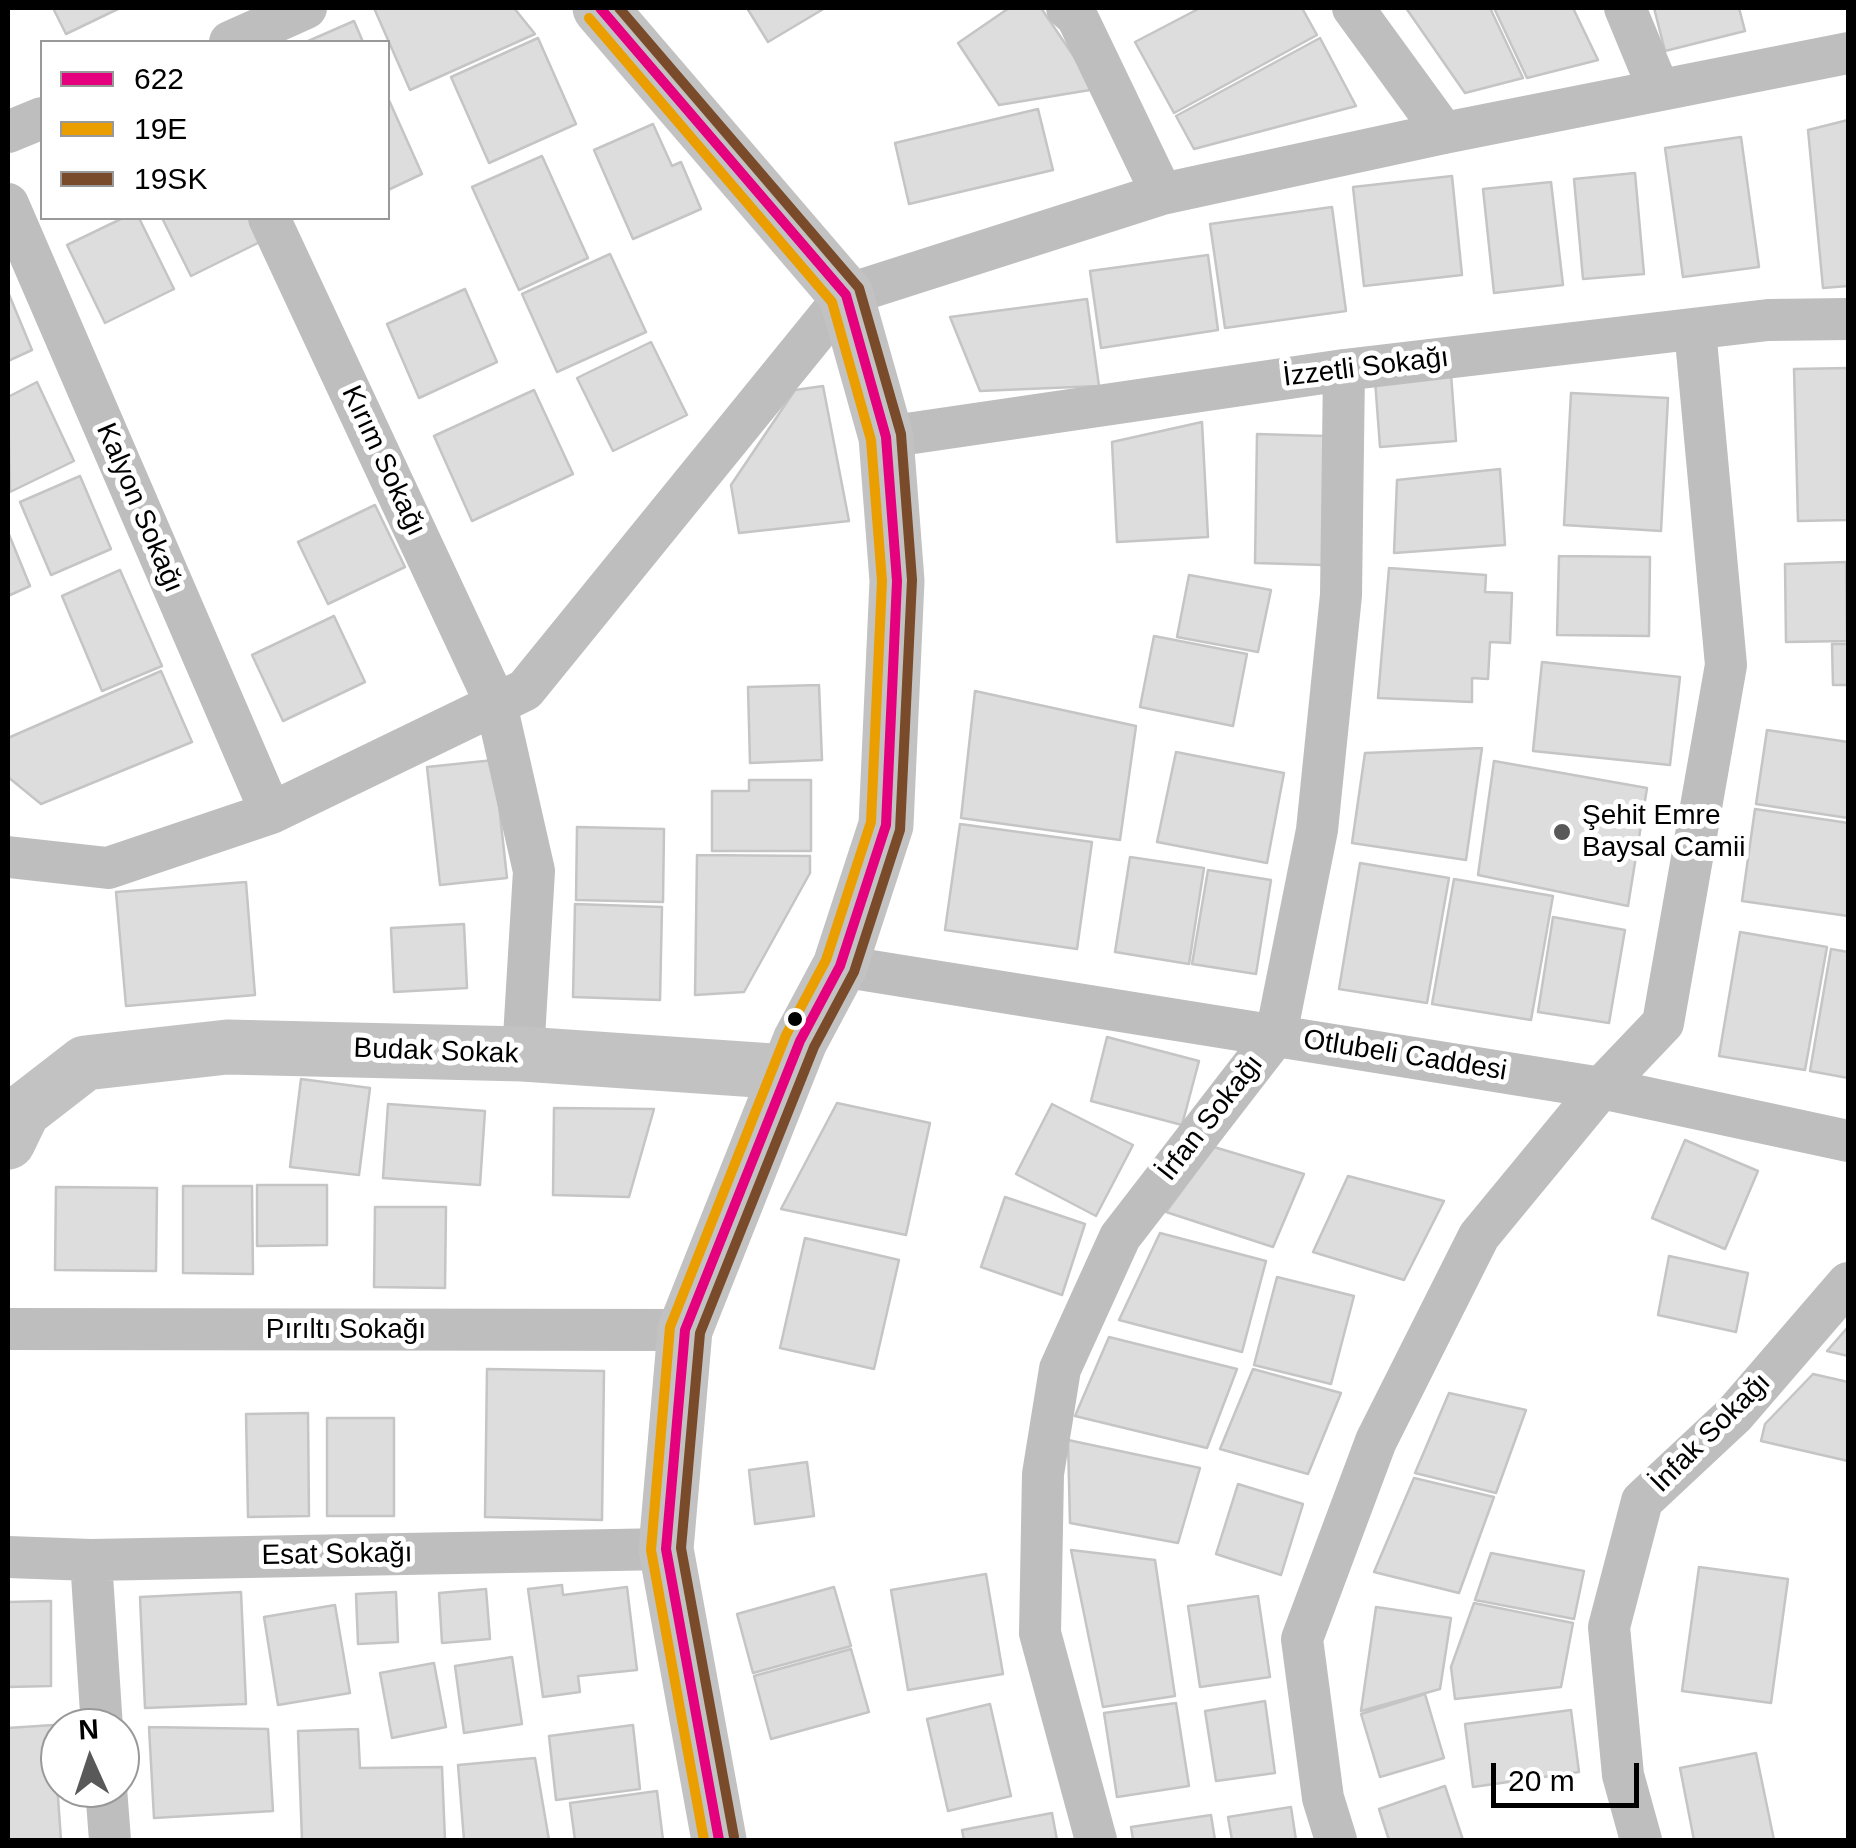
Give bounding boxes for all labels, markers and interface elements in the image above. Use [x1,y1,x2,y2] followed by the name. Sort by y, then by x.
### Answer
[40,40,390,220] legend
[134,62,184,95] text: 622
[134,112,187,145] text: 19E
[134,162,207,195] text: 19SK
[1281,341,1451,395] street label: İzzetli Sokağı
[334,381,432,541] street label: Kırım Sokağı
[88,418,190,598] street label: Kalyon Sokağı
[1582,799,1745,865] place label: Şehit Emre Baysal Camii
[1551,821,1573,843] marker: Şehit Emre Baysal Camii
[785,1009,805,1029] unlabelled marker
[1301,1023,1509,1089] street label: Otlubeli Caddesi
[353,1032,519,1072] street label: Budak Sokak
[1151,1048,1271,1188] street label: İrfan Sokağı
[266,1313,426,1347] street label: Pırıltı Sokağı
[1644,1366,1778,1500] street label: İnfak Sokağı
[261,1537,413,1573] street label: Esat Sokağı
[40,1708,140,1808] north arrow
[78,1714,99,1746] text: N
[1496,1743,1644,1805] scale bar
[1508,1764,1575,1797] text: 20 m

